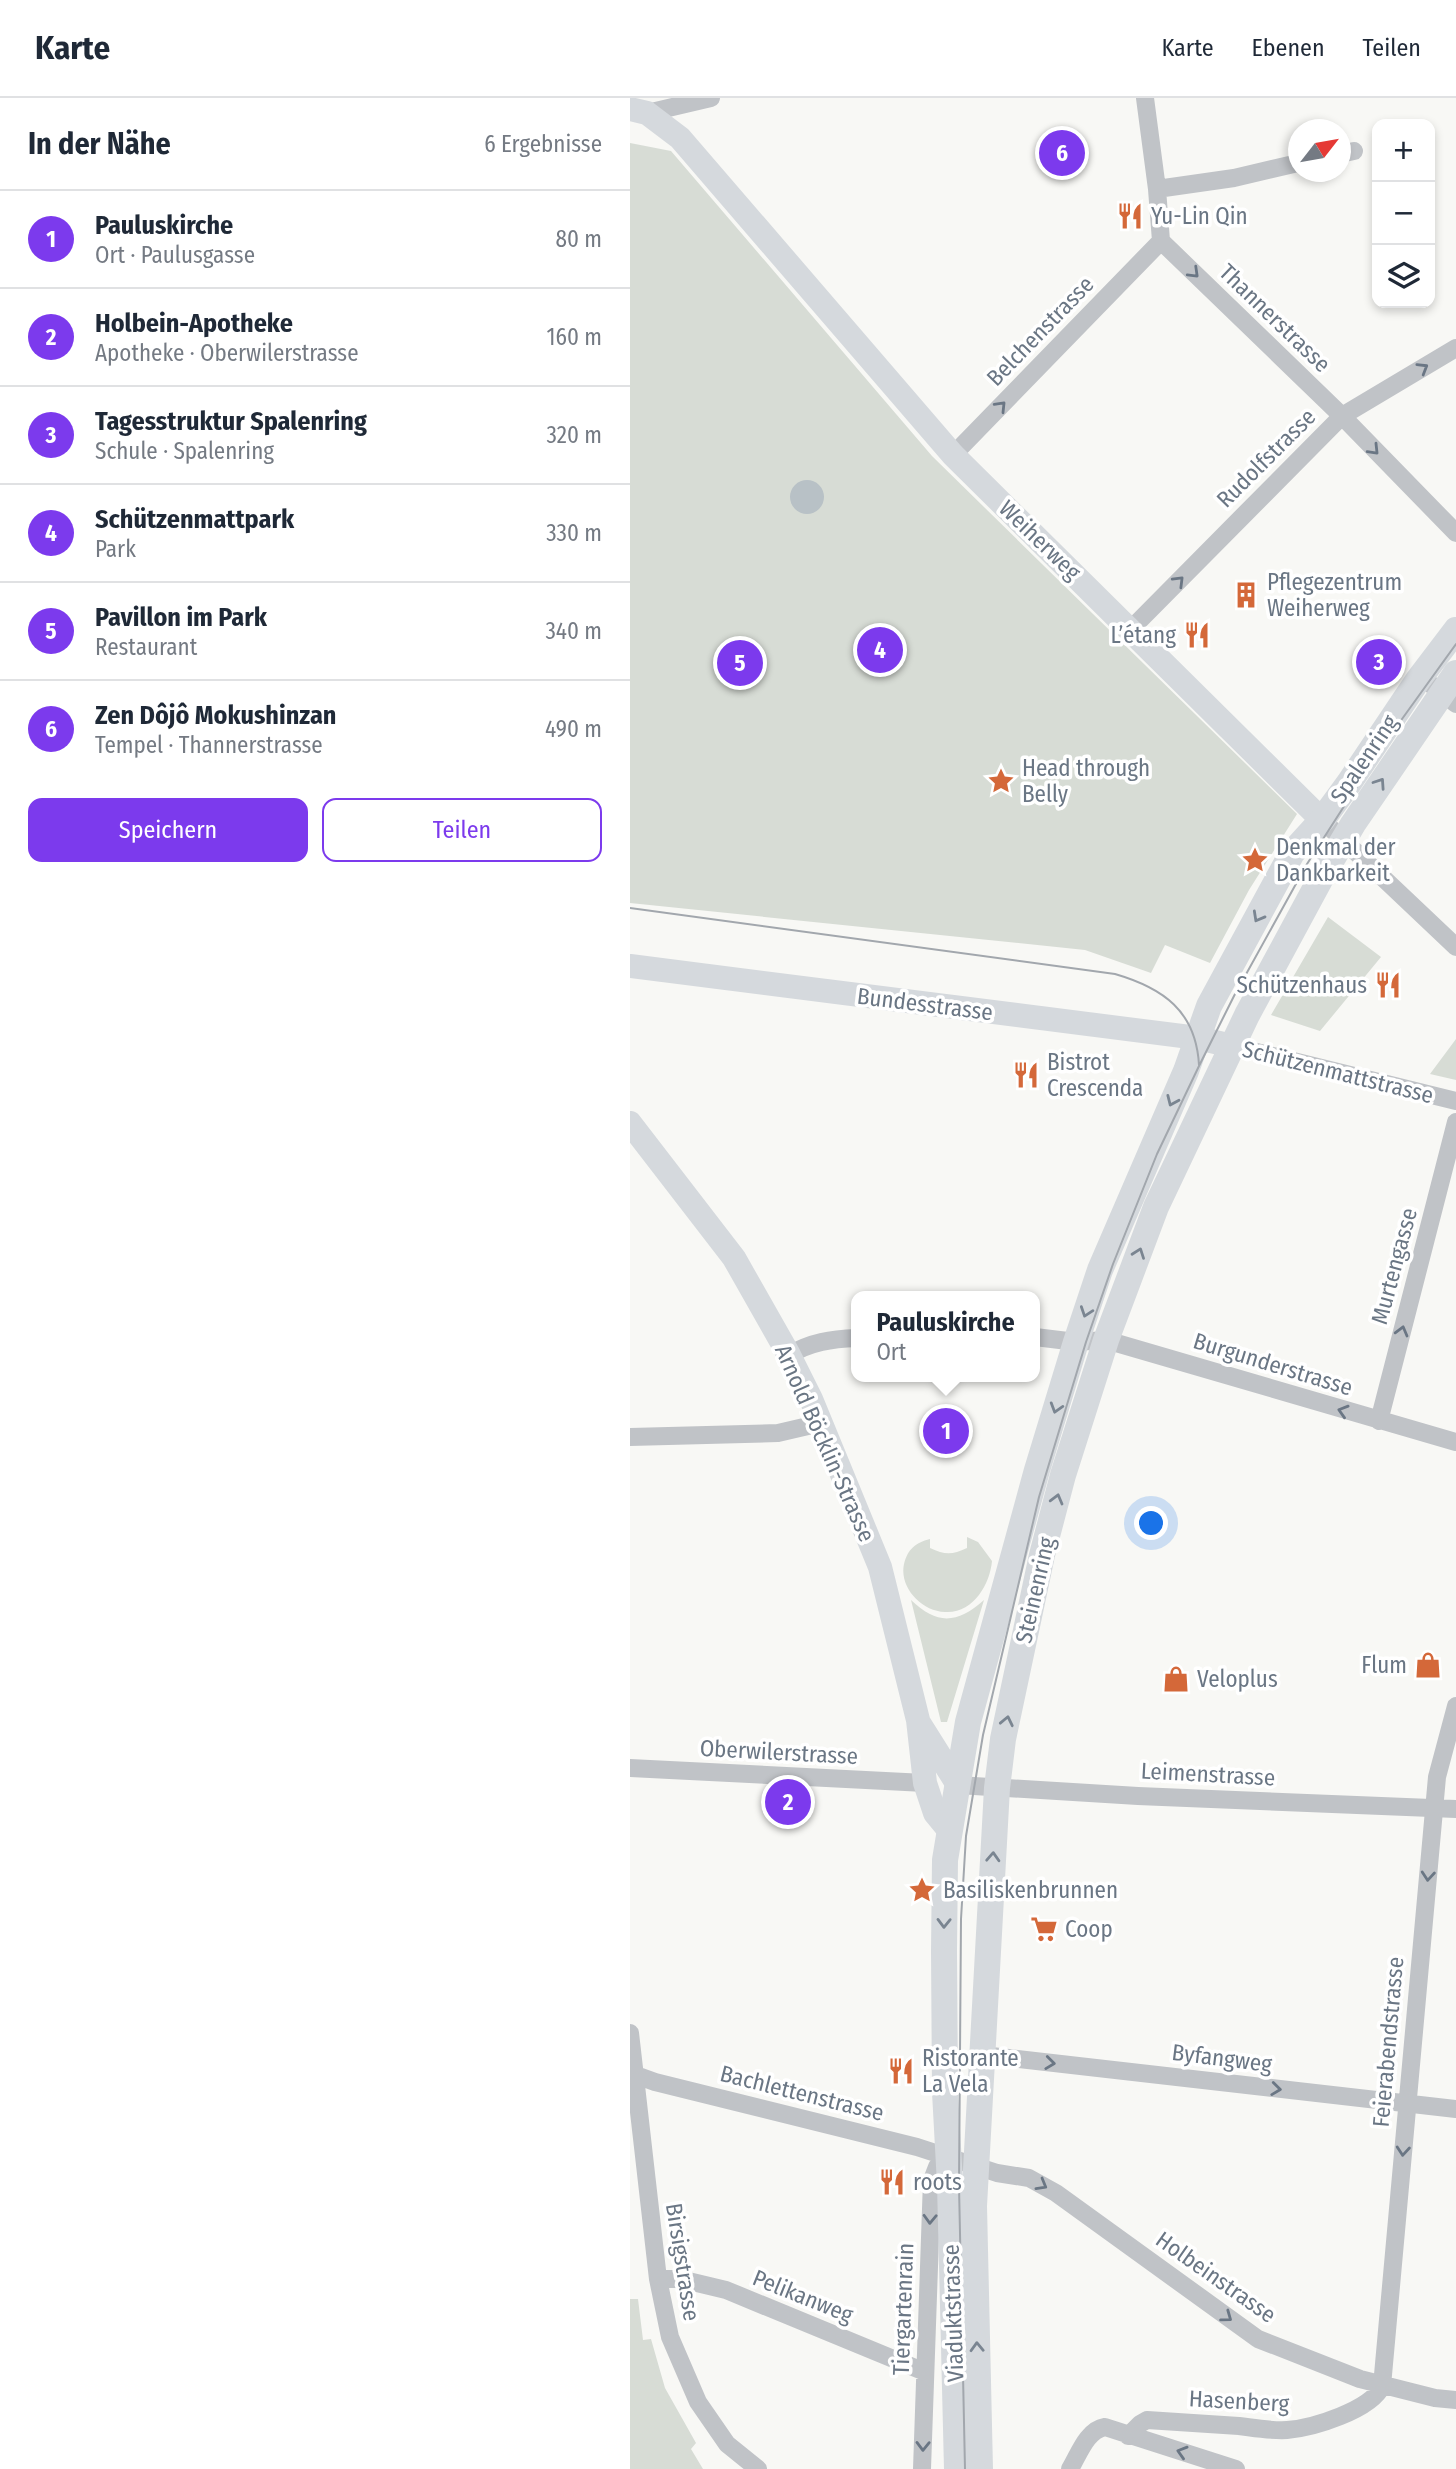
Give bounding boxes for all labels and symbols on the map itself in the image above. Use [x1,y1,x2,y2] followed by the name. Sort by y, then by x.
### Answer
[1288,119,1351,182] north arrow
[1039,127,1085,179] pin: 6
[1115,201,1145,231] restaurant icon: Yu-Lin Qin
[1151,202,1248,230] place label: Yu-Lin Qin
[1214,258,1336,378] street label: Thannerstrasse
[1186,265,1199,278] one-way arrow
[981,270,1099,392] street label: Belchenstrasse
[1415,363,1428,376] one-way arrow
[993,401,1006,414] one-way arrow
[1211,403,1321,513] street label: Rudolfstrasse
[1366,442,1379,455] one-way arrow
[993,494,1087,586] street label: Weiherweg
[1267,568,1402,622] place label: Pflegezentrum Weiherweg
[1171,576,1184,589] one-way arrow
[1231,580,1261,610] building icon: Pflegezentrum Weiherweg
[1182,620,1212,650] restaurant icon: L’étang
[1111,621,1176,649] place label: L’étang
[857,624,903,676] pin: 4
[1356,636,1402,688] pin: 3
[717,637,763,689] pin: 5
[1324,709,1404,809] street label: Spalenring
[1022,754,1150,808] place label: Head through Belly
[986,766,1016,796] place icon: Head through Belly
[1372,778,1385,791] one-way arrow
[1276,833,1396,887] place label: Denkmal der Dankbarkeit
[1240,845,1270,875] place icon: Denkmal der Dankbarkeit
[1253,909,1266,922] one-way arrow
[1373,970,1403,1000] restaurant icon: Schützenhaus
[1236,971,1367,999] place label: Schützenhaus
[856,982,994,1026] street label: Bundesstrasse
[1240,1035,1436,1109] street label: Schützenmattstrasse
[1047,1048,1143,1102] place label: Bistrot Crescenda
[1011,1060,1041,1090] restaurant icon: Bistrot Crescenda
[1166,1094,1180,1106] one-way arrow
[1365,1205,1423,1327] street label: Murtengasse
[1130,1247,1144,1259] one-way arrow
[1080,1305,1094,1317] one-way arrow
[1190,1326,1356,1402] street label: Burgunderstrasse
[1394,1326,1408,1338] one-way arrow
[769,1340,881,1546] street label: Arnold Böcklin-Strasse
[1049,1401,1064,1413] one-way arrow
[1337,1404,1349,1419] one-way arrow
[923,1405,969,1457] pin: 1
[1049,1493,1063,1505] one-way arrow
[1134,1506,1168,1540] your location
[1009,1534,1061,1646] street label: Steinenring
[1413,1650,1443,1680] shop icon: Flum
[1361,1651,1407,1679] place label: Flum
[1161,1664,1191,1694] shop icon: Veloplus
[1197,1665,1278,1693] place label: Veloplus
[998,1715,1013,1727] one-way arrow
[699,1734,859,1770] street label: Oberwilerstrasse
[1140,1756,1276,1792] street label: Leimenstrasse
[765,1776,811,1828] pin: 2
[985,1851,1000,1862] one-way arrow
[1420,1870,1435,1882] one-way arrow
[907,1875,937,1905] place icon: Basiliskenbrunnen
[943,1876,1118,1904] place label: Basiliskenbrunnen
[1029,1914,1059,1944] supermarket icon: Coop
[1065,1915,1113,1943] place label: Coop
[936,1918,952,1928] one-way arrow
[1367,1956,1409,2128] street label: Feierabendstrasse
[1170,2038,1274,2078] street label: Byfangweg
[922,2044,1019,2098] place label: Ristorante La Vela
[1045,2055,1056,2070] one-way arrow
[886,2056,916,2086] restaurant icon: Ristorante La Vela
[717,2059,887,2127] street label: Bachlettenstrasse
[1271,2081,1282,2096] one-way arrow
[1396,2146,1411,2157] one-way arrow
[877,2167,907,2197] restaurant icon: roots
[913,2168,962,2196] place label: roots
[1035,2177,1048,2190] one-way arrow
[660,2201,706,2323] street label: Birsigstrasse
[923,2214,938,2225] one-way arrow
[1151,2225,1281,2329] street label: Holbeinstrasse
[887,2242,919,2376] street label: Tiergartenrain
[937,2244,969,2382] street label: Viaduktstrasse
[749,2263,857,2329] street label: Pelikanweg
[1220,2309,1232,2322] one-way arrow
[969,2341,985,2352] one-way arrow
[1188,2384,1290,2418] street label: Hasenberg
[915,2442,931,2452] one-way arrow
[1177,2446,1189,2461] one-way arrow

